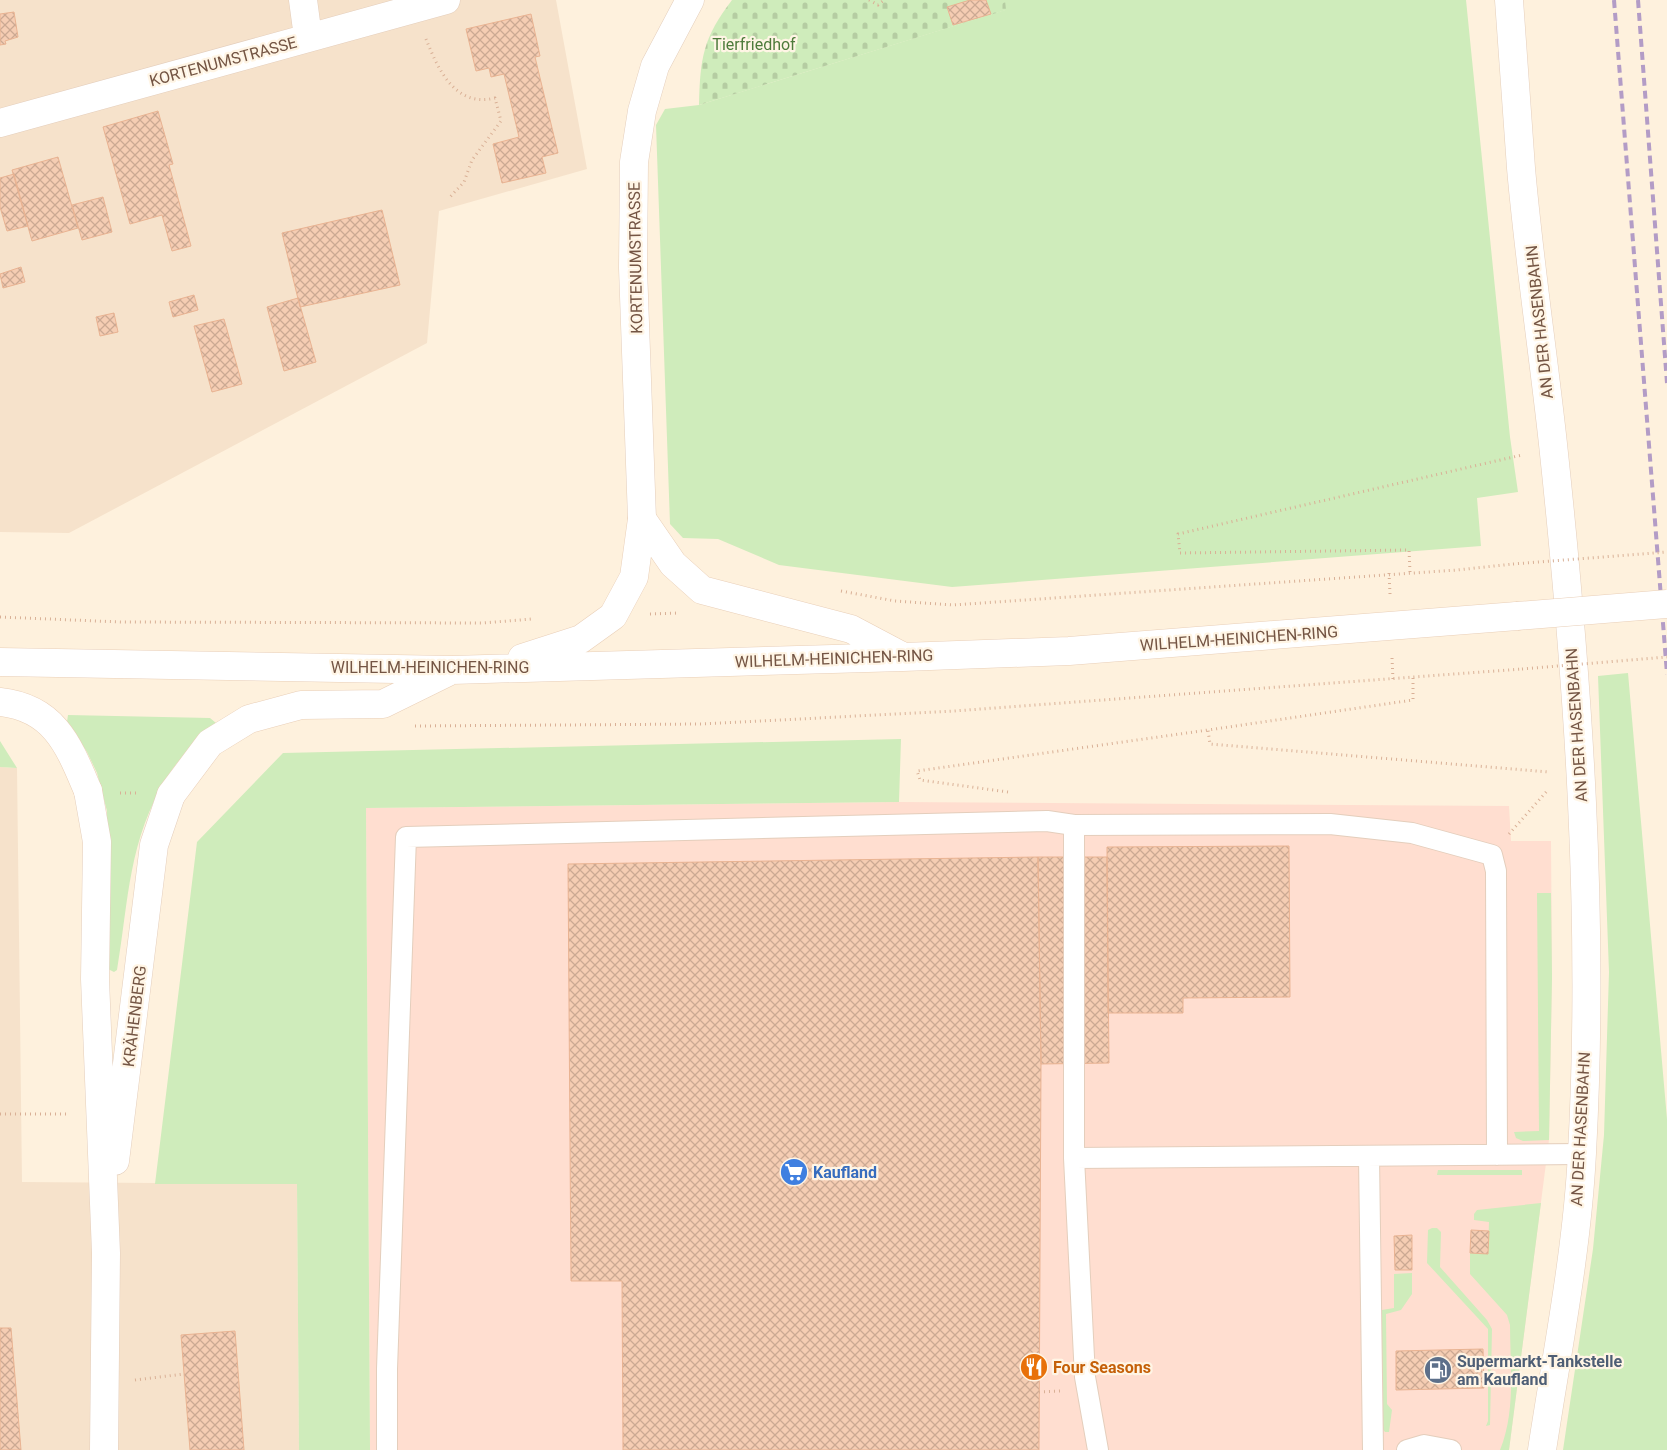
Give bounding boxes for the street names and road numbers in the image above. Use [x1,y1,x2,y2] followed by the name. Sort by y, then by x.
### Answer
[147,33,299,90] street label: KORTENUMSTRASSE
[625,182,646,334] street label: KORTENUMSTRASSE
[1522,244,1557,400] street label: AN DER HASENBAHN
[1139,622,1339,655] street label: WILHELM-HEINICHEN-RING
[734,646,934,671] street label: WILHELM-HEINICHEN-RING
[1562,647,1591,803] street label: AN DER HASENBAHN
[331,658,529,677] street label: WILHELM-HEINICHEN-RING
[119,964,150,1068] street label: KRÄHENBERG
[1567,1051,1594,1207] street label: AN DER HASENBAHN

